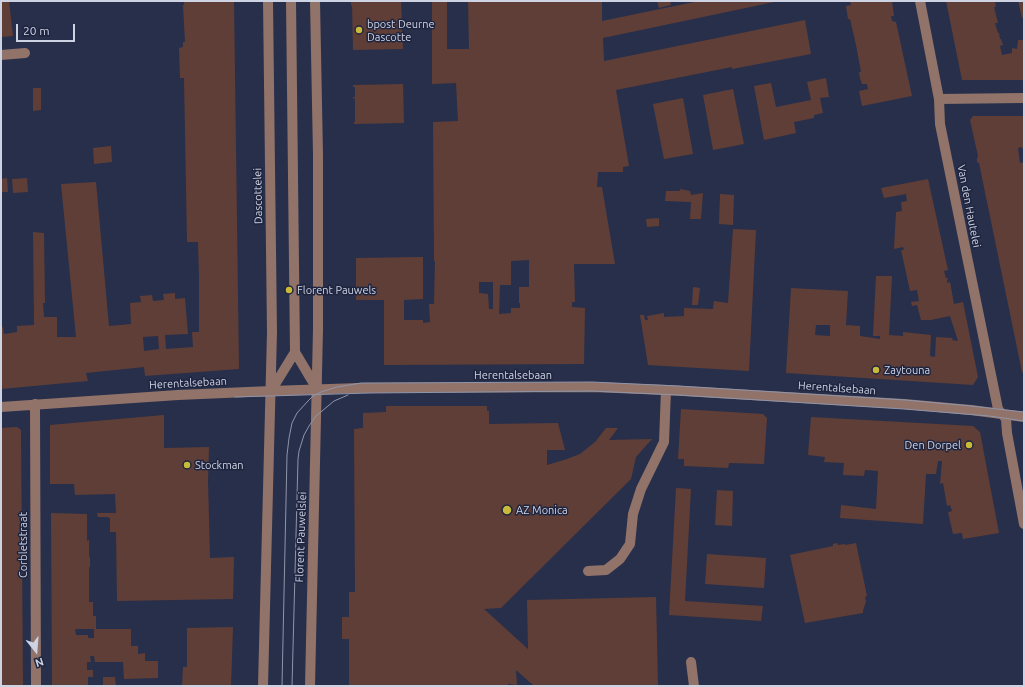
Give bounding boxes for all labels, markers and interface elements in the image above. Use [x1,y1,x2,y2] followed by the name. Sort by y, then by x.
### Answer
[18,16,77,42] scale bar
[367,17,435,43] place label: bpost Deurne Dascotte
[23,24,50,37] text: 20 m
[354,25,364,35] marker: bpost Deurne Dascotte
[954,163,984,249] street label: Van den Hautelei
[251,168,265,224] street label: Dascottelei
[297,283,376,297] place label: Florent Pauwels
[284,285,294,295] marker: Florent Pauwels
[884,363,930,377] place label: Zaytouna
[871,365,881,375] marker: Zaytouna
[474,368,552,382] street label: Herentalsebaan
[149,374,227,392] street label: Herentalsebaan
[798,379,876,397] street label: Herentalsebaan
[905,438,961,452] place label: Den Dorpel
[964,440,974,450] marker: Den Dorpel
[195,458,244,472] place label: Stockman
[182,460,192,470] marker: Stockman
[293,491,309,583] street label: Florent Pauwelslei
[516,503,568,517] place label: AZ Monica
[501,504,513,516] marker: AZ Monica
[16,512,30,578] street label: Corbletstraat
[16,631,56,671] north arrow
[34,656,45,669] text: N

